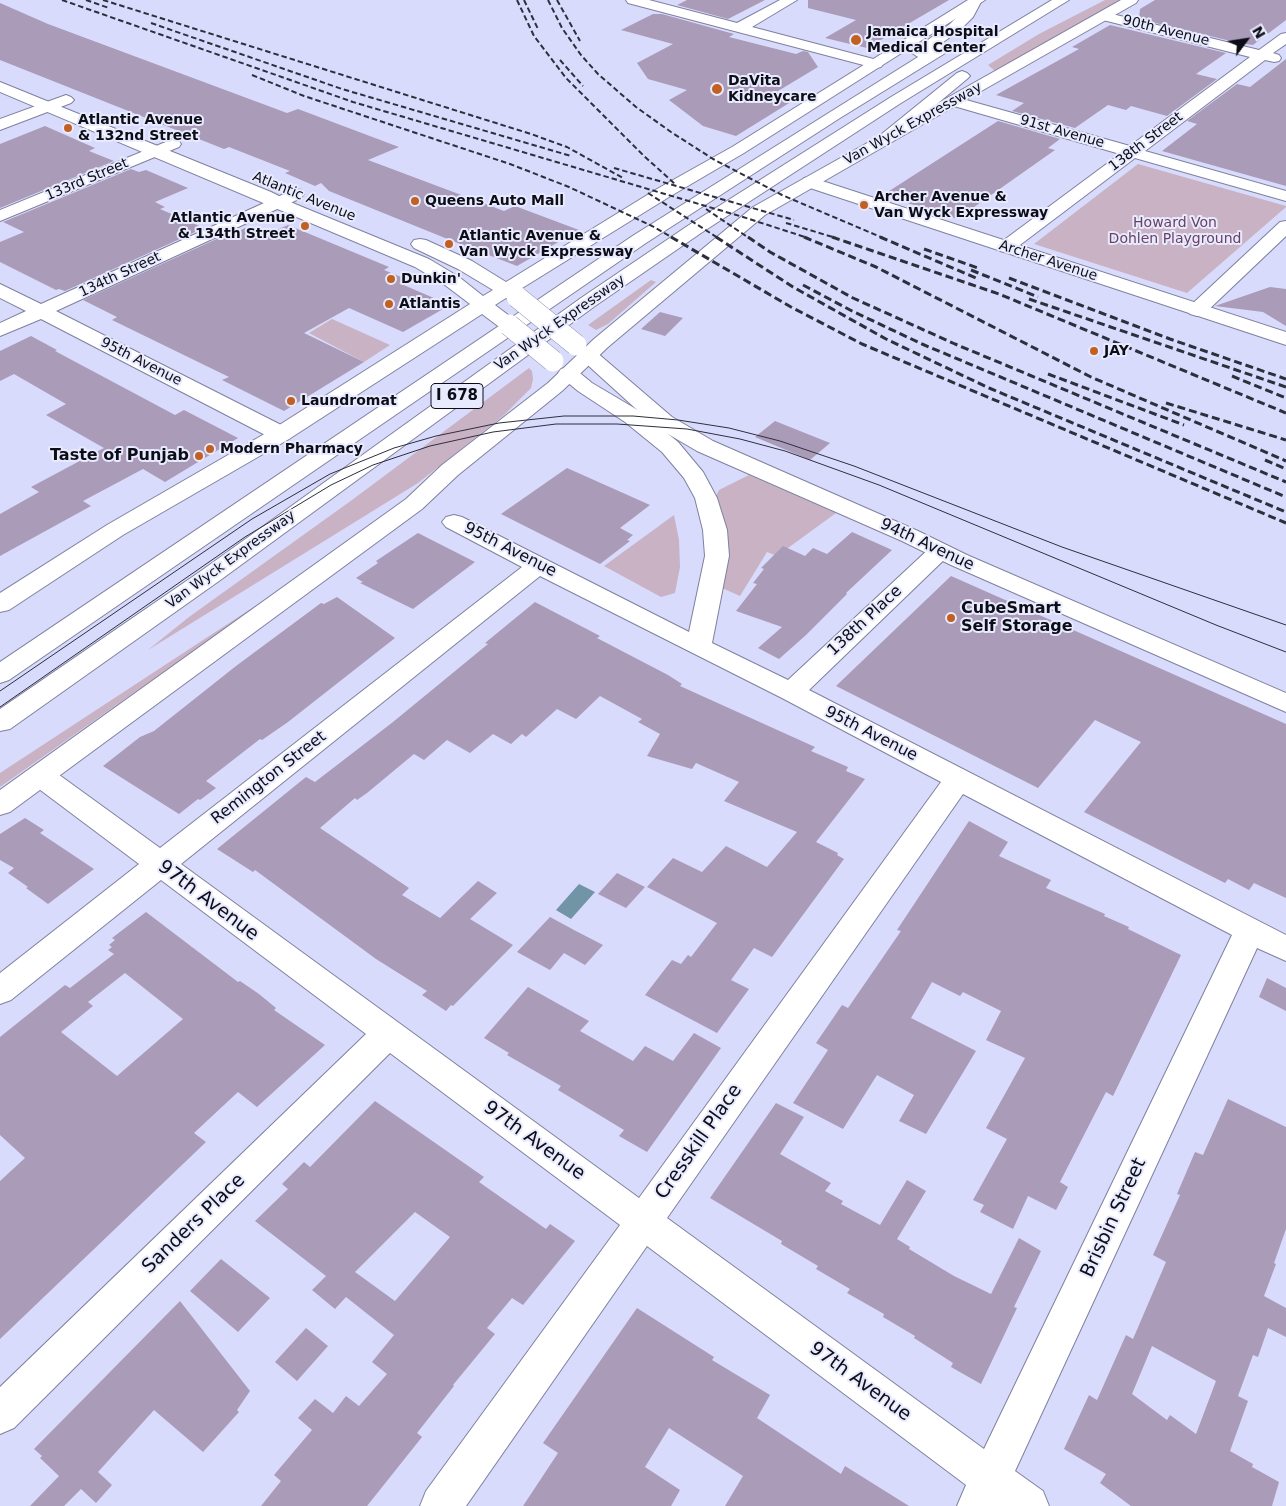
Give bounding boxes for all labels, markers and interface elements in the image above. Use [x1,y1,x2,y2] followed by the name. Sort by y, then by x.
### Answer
[1121,12,1211,50] street label: 90th Avenue
[1221,15,1271,65] north arrow
[1249,23,1269,41] text: N
[867,24,999,56] place label: Jamaica Hospital Medical Center
[849,33,863,47] marker: Jamaica Hospital Medical Center
[728,73,816,105] place label: DaVita Kidneycare
[841,79,985,169] street label: Van Wyck Expressway
[710,82,724,96] marker: DaVita Kidneycare
[1106,109,1186,175] street label: 138th Street
[78,112,203,144] place label: Atlantic Avenue & 132nd Street
[1018,112,1106,152] street label: 91st Avenue
[62,122,74,134] marker: Atlantic Avenue & 132nd Street
[43,155,131,205] street label: 133rd Street
[250,169,358,225] street label: Atlantic Avenue
[874,189,1048,222] place label: Archer Avenue & Van Wyck Expressway
[425,193,564,209] place label: Queens Auto Mall
[409,195,421,207] marker: Queens Auto Mall
[858,199,870,211] marker: Archer Avenue & Van Wyck Expressway
[170,210,295,242] place label: Atlantic Avenue & 134th Street
[1109,215,1241,248] park label: Howard Von Dohlen Playground
[299,220,311,232] marker: Atlantic Avenue & 134th Street
[459,228,633,260] place label: Atlantic Avenue & Van Wyck Expressway
[997,237,1099,285] street label: Archer Avenue
[443,238,455,250] marker: Atlantic Avenue & Van Wyck Expressway
[77,249,163,301] street label: 134th Street
[401,271,461,287] place label: Dunkin'
[491,272,629,374] street label: Van Wyck Expressway
[385,273,397,285] marker: Dunkin'
[399,296,461,312] place label: Atlantis
[383,298,395,310] marker: Atlantis
[98,334,184,390] street label: 95th Avenue
[1104,343,1129,359] place label: JAY
[1088,345,1100,357] marker: JAY
[431,384,483,408] road number: I 678
[301,393,397,409] place label: Laundromat
[285,395,297,407] marker: Laundromat
[220,441,363,457] place label: Modern Pharmacy
[204,443,216,455] marker: Modern Pharmacy
[50,446,189,466] place label: Taste of Punjab
[193,450,205,462] marker: Taste of Punjab
[163,508,299,612] street label: Van Wyck Expressway
[877,515,977,575] street label: 94th Avenue
[461,518,559,582] street label: 95th Avenue
[824,582,906,660] street label: 138th Place
[961,599,1073,637] place label: CubeSmart Self Storage
[945,612,957,624] marker: CubeSmart Self Storage
[822,702,920,766] street label: 95th Avenue
[208,727,330,829] street label: Remington Street
[153,856,263,946] street label: 97th Avenue
[651,1080,747,1204] street label: Cresskill Place
[479,1096,589,1186] street label: 97th Avenue
[1076,1155,1152,1281] street label: Brisbin Street
[138,1169,250,1279] street label: Sanders Place
[805,1337,915,1427] street label: 97th Avenue

